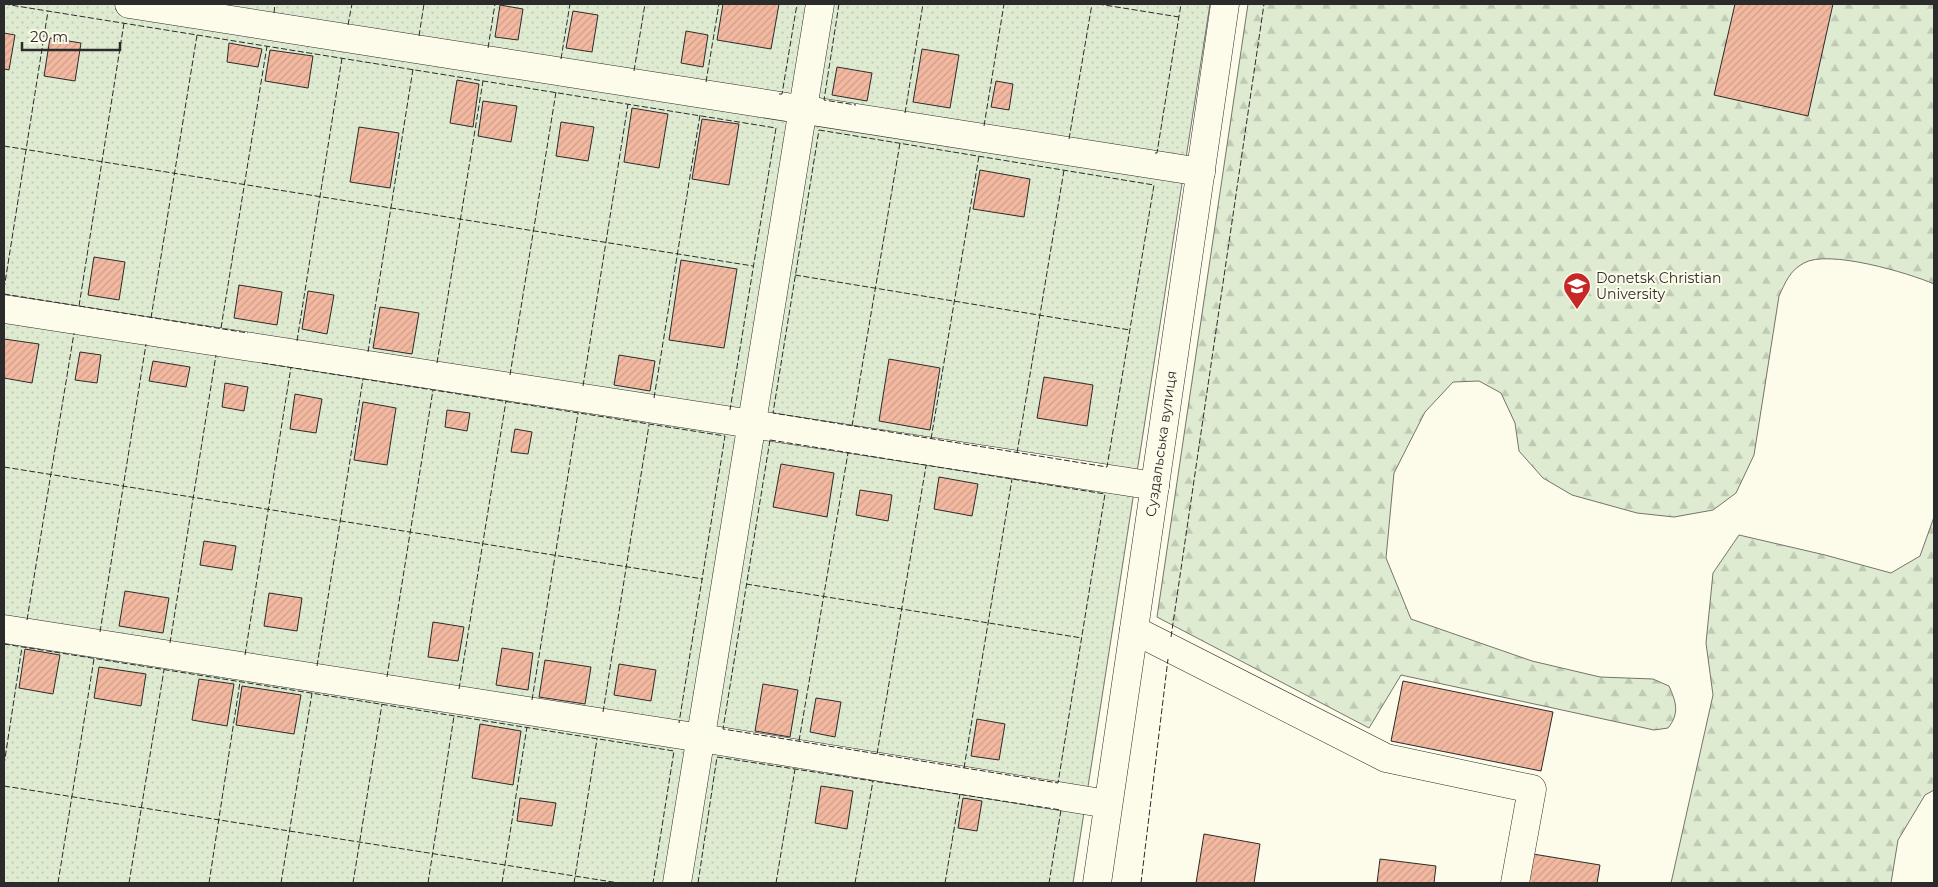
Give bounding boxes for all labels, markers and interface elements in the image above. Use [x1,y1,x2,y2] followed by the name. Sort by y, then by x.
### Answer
[22,20,120,52] scale bar
[30,27,68,46] text: 20 m
[1596,269,1722,303] place label: Donetsk Christian University
[1562,271,1592,310] school or university icon: Donetsk Christian University
[1141,369,1181,518] street label: Суздальська вулиця

